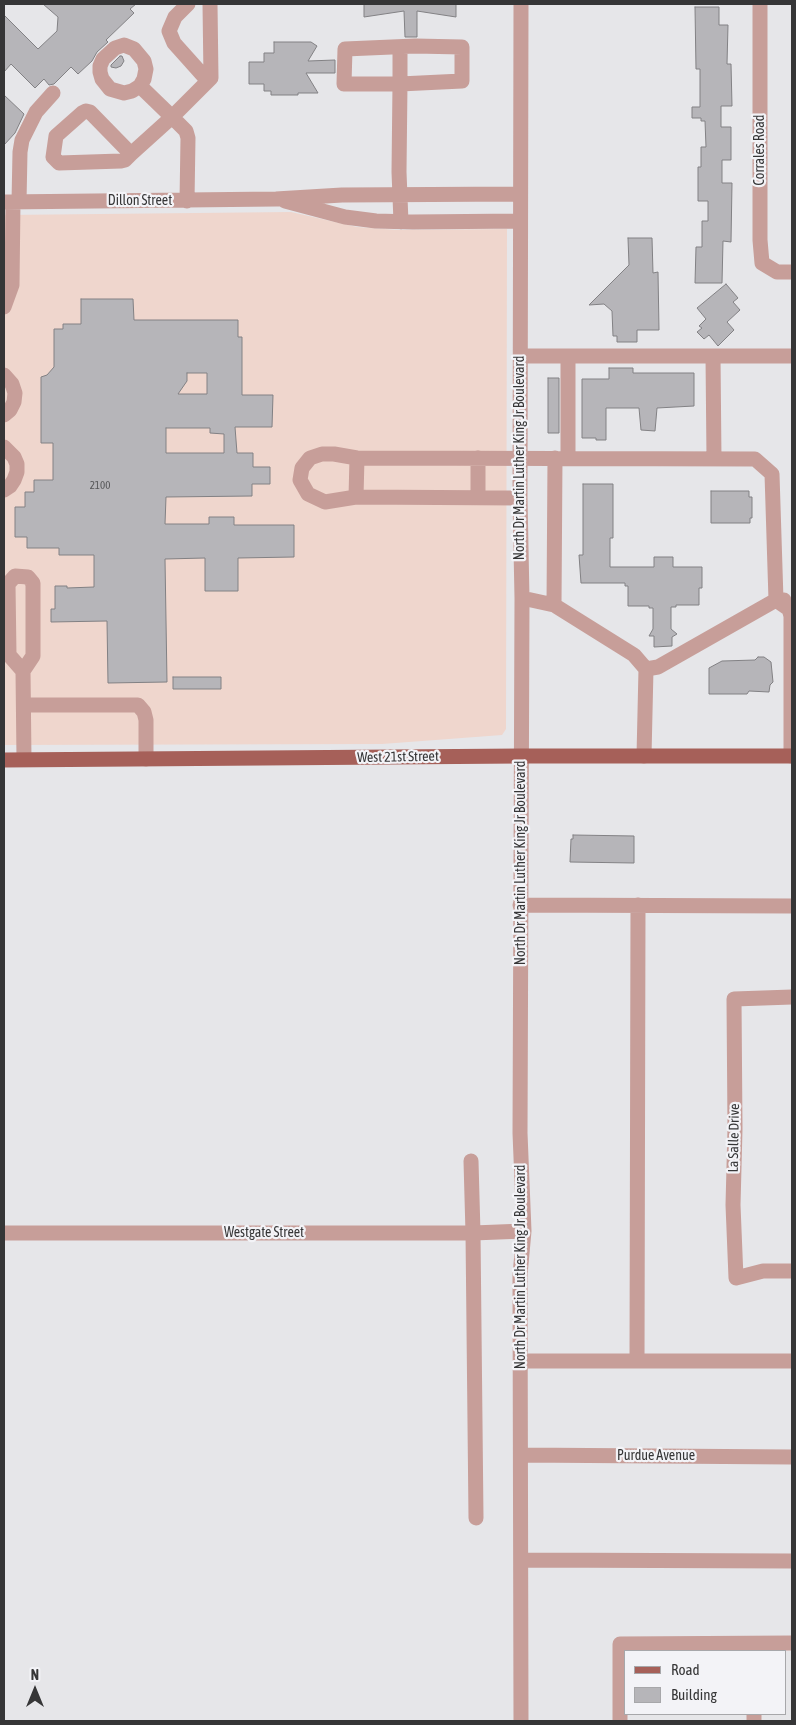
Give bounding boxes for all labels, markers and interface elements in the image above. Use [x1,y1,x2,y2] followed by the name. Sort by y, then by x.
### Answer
[752,115,768,185] street label: Corrales Road
[108,193,172,209] street label: Dillon Street
[512,356,528,560] street label: North Dr Martin Luther King Jr Boulevard
[90,479,110,493] house number: 2100
[357,748,439,766] street label: West 21st Street
[513,761,529,965] street label: North Dr Martin Luther King Jr Boulevard
[725,1103,743,1173] street label: La Salle Drive
[513,1165,529,1369] street label: North Dr Martin Luther King Jr Boulevard
[224,1225,304,1241] street label: Westgate Street
[617,1448,695,1464] street label: Purdue Avenue
[624,1650,786,1715] legend
[671,1661,700,1678] text: Road
[10,1665,60,1715] north arrow
[31,1667,39,1683] text: N
[671,1686,717,1703] text: Building

